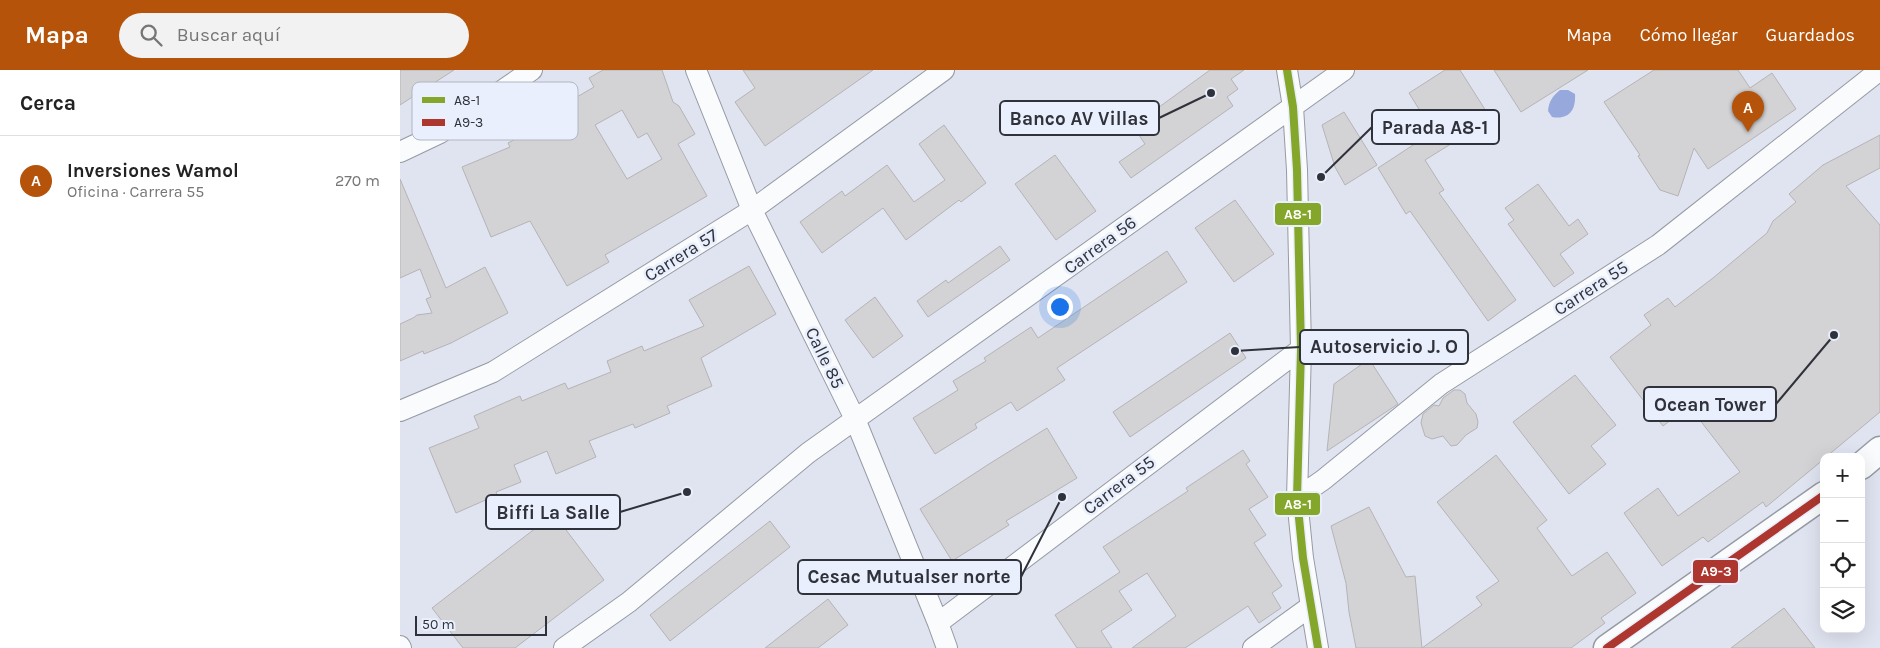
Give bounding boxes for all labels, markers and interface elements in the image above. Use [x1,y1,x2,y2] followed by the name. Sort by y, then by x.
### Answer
[119,13,469,58] search box
[25,21,89,49] text: Mapa
[137,21,165,49] icon: search
[177,24,280,46] text: Buscar aquí
[1566,24,1612,46] text: Mapa
[1640,24,1738,46] text: Cómo llegar
[1766,24,1855,46] text: Guardados
[412,82,578,140] legend
[20,91,76,115] text: Cerca
[1732,91,1764,132] pin: A
[454,92,480,109] text: A8-1
[1000,101,1159,135] callout: Banco AV Villas
[1010,108,1148,130] text: Banco AV Villas
[1372,110,1499,144] callout: Parada A8-1
[454,114,483,131] text: A9-3
[1382,117,1488,139] text: Parada A8-1
[67,160,239,182] text: Inversiones Wamol
[31,171,41,190] text: A
[335,171,380,190] text: 270 m
[67,182,204,201] text: Oficina · Carrera 55
[1274,202,1322,226] line badge: A8-1
[1284,206,1312,223] text: A8-1
[1059,211,1141,279] street label: Carrera 56
[640,224,722,286] street label: Carrera 57
[1550,256,1632,320] street label: Carrera 55
[1047,294,1073,320] your location
[801,324,849,392] street label: Calle 85
[1300,330,1468,364] callout: Autoservicio J. O
[1310,336,1458,358] text: Autoservicio J. O
[1644,387,1776,421] callout: Ocean Tower
[1654,394,1766,416] text: Ocean Tower
[1079,451,1159,519] street label: Carrera 55
[1820,453,1865,633] map controls
[1820,453,1865,498] button: +
[1274,492,1321,516] line badge: A8-1
[486,495,620,529] callout: Biffi La Salle
[1284,496,1312,513] text: A8-1
[1820,498,1865,543] button: −
[496,502,610,524] text: Biffi La Salle
[1820,543,1865,588] button: locate
[1692,559,1739,584] line badge: A9-3
[798,560,1021,594] callout: Cesac Mutualser norte
[1700,563,1732,580] text: A9-3
[808,566,1010,588] text: Cesac Mutualser norte
[1820,588,1865,633] button: layers
[415,613,548,636] scale bar
[422,616,455,633] text: 50 m

